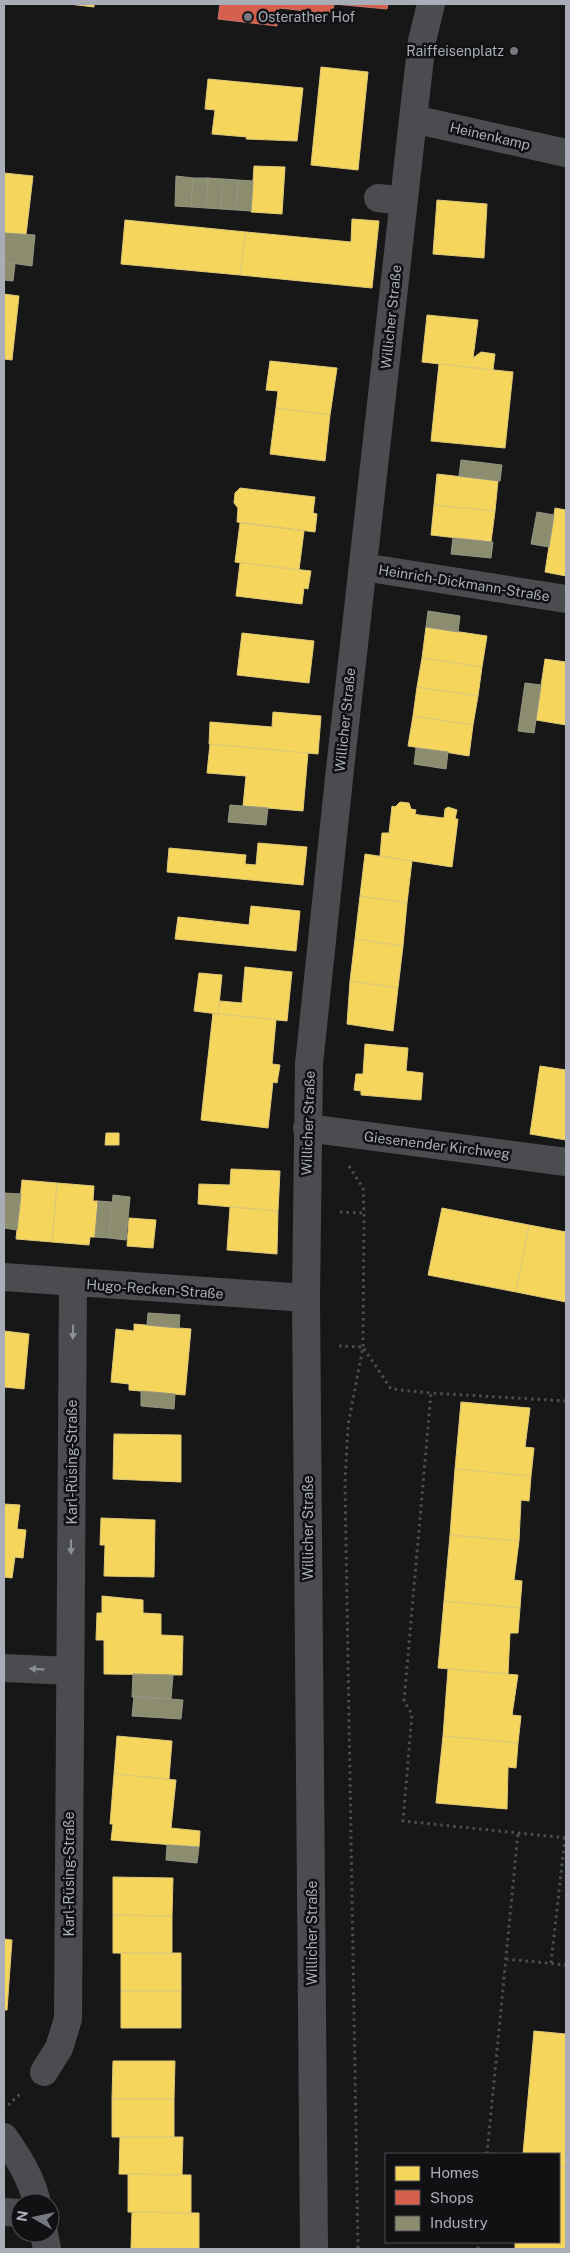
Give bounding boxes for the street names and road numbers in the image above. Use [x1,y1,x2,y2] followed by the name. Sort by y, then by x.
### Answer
[448,119,532,153] street label: Heinenkamp
[378,264,404,370] street label: Willicher Straße
[377,562,551,604] street label: Heinrich-Dickmann-Straße
[332,667,358,773] street label: Willicher Straße
[298,1070,318,1176] street label: Willicher Straße
[363,1128,511,1162] street label: Giesenender Kirchweg
[86,1276,224,1302] street label: Hugo-Recken-Straße
[64,1399,80,1524] street label: Karl-Rüsing-Straße
[300,1476,316,1580] street label: Willicher Straße
[61,1811,77,1936] street label: Karl-Rüsing-Straße
[304,1881,320,1985] street label: Willicher Straße

